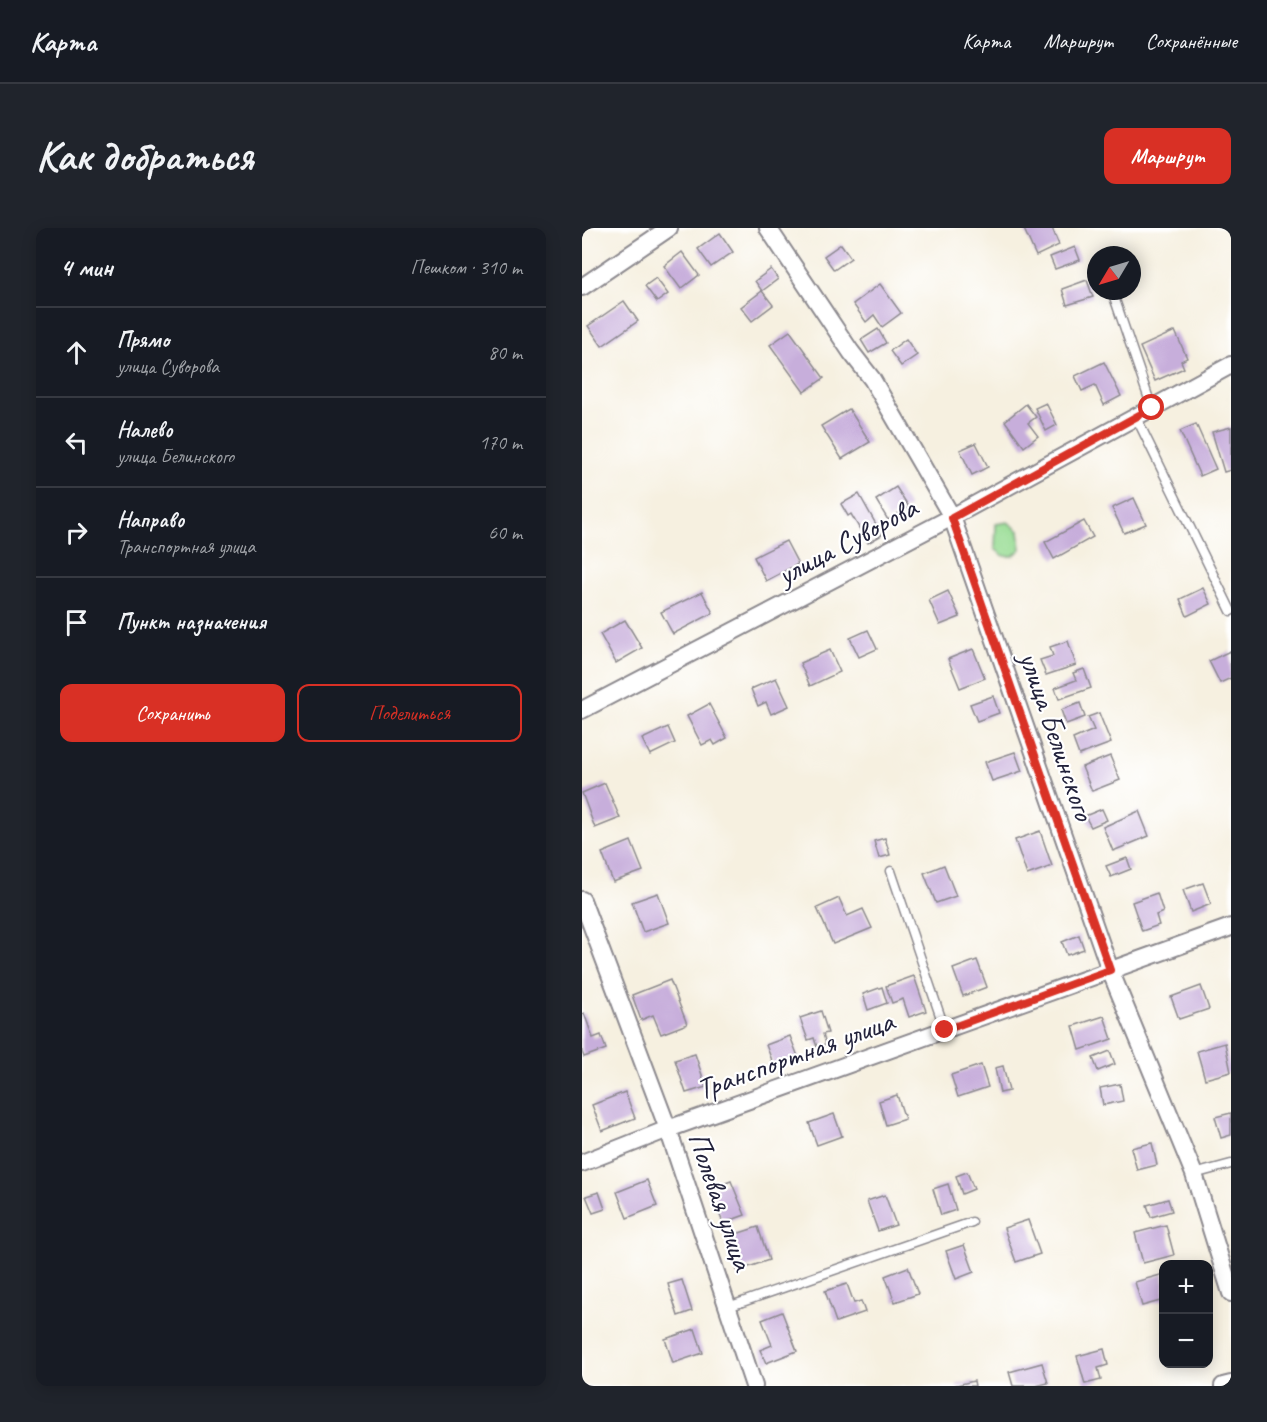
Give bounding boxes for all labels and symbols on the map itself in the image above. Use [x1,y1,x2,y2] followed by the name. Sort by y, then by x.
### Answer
[1087,246,1141,300] north arrow
[1138,394,1164,420] route start
[769,487,925,595] street label: улица Суворова
[1010,645,1104,827] street label: улица Белинского
[691,1001,901,1108] street label: Транспортная улица
[931,1016,957,1042] route end
[680,1127,763,1277] street label: Полевая улица

